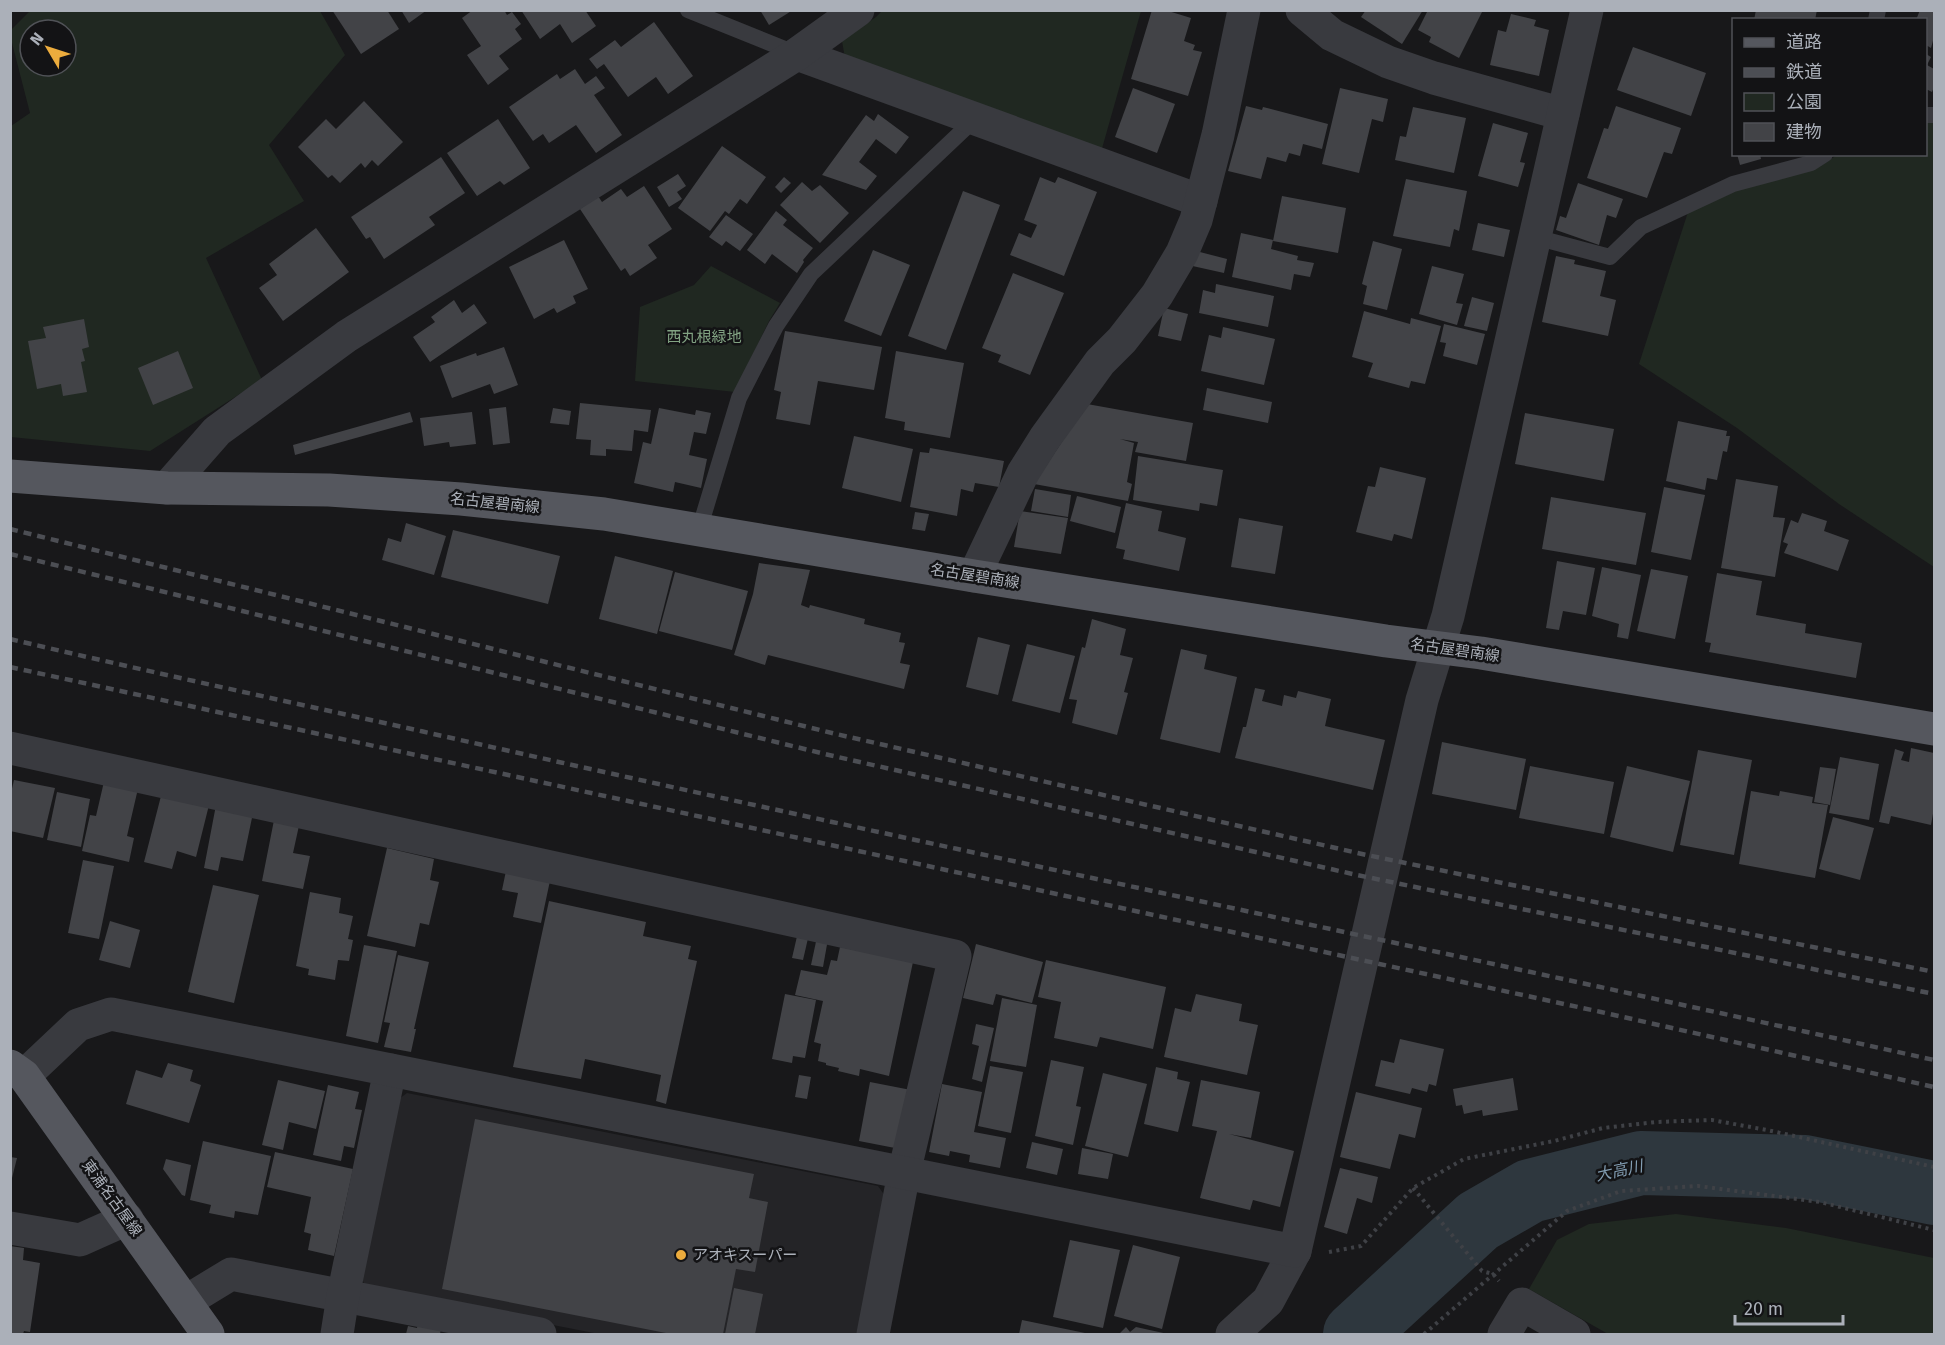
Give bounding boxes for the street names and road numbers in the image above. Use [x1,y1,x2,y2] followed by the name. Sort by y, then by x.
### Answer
[449,489,541,517] street label: 名古屋碧南線
[929,560,1021,592] street label: 名古屋碧南線
[1409,635,1501,665] street label: 名古屋碧南線
[78,1156,146,1240] street label: 東浦名古屋線

